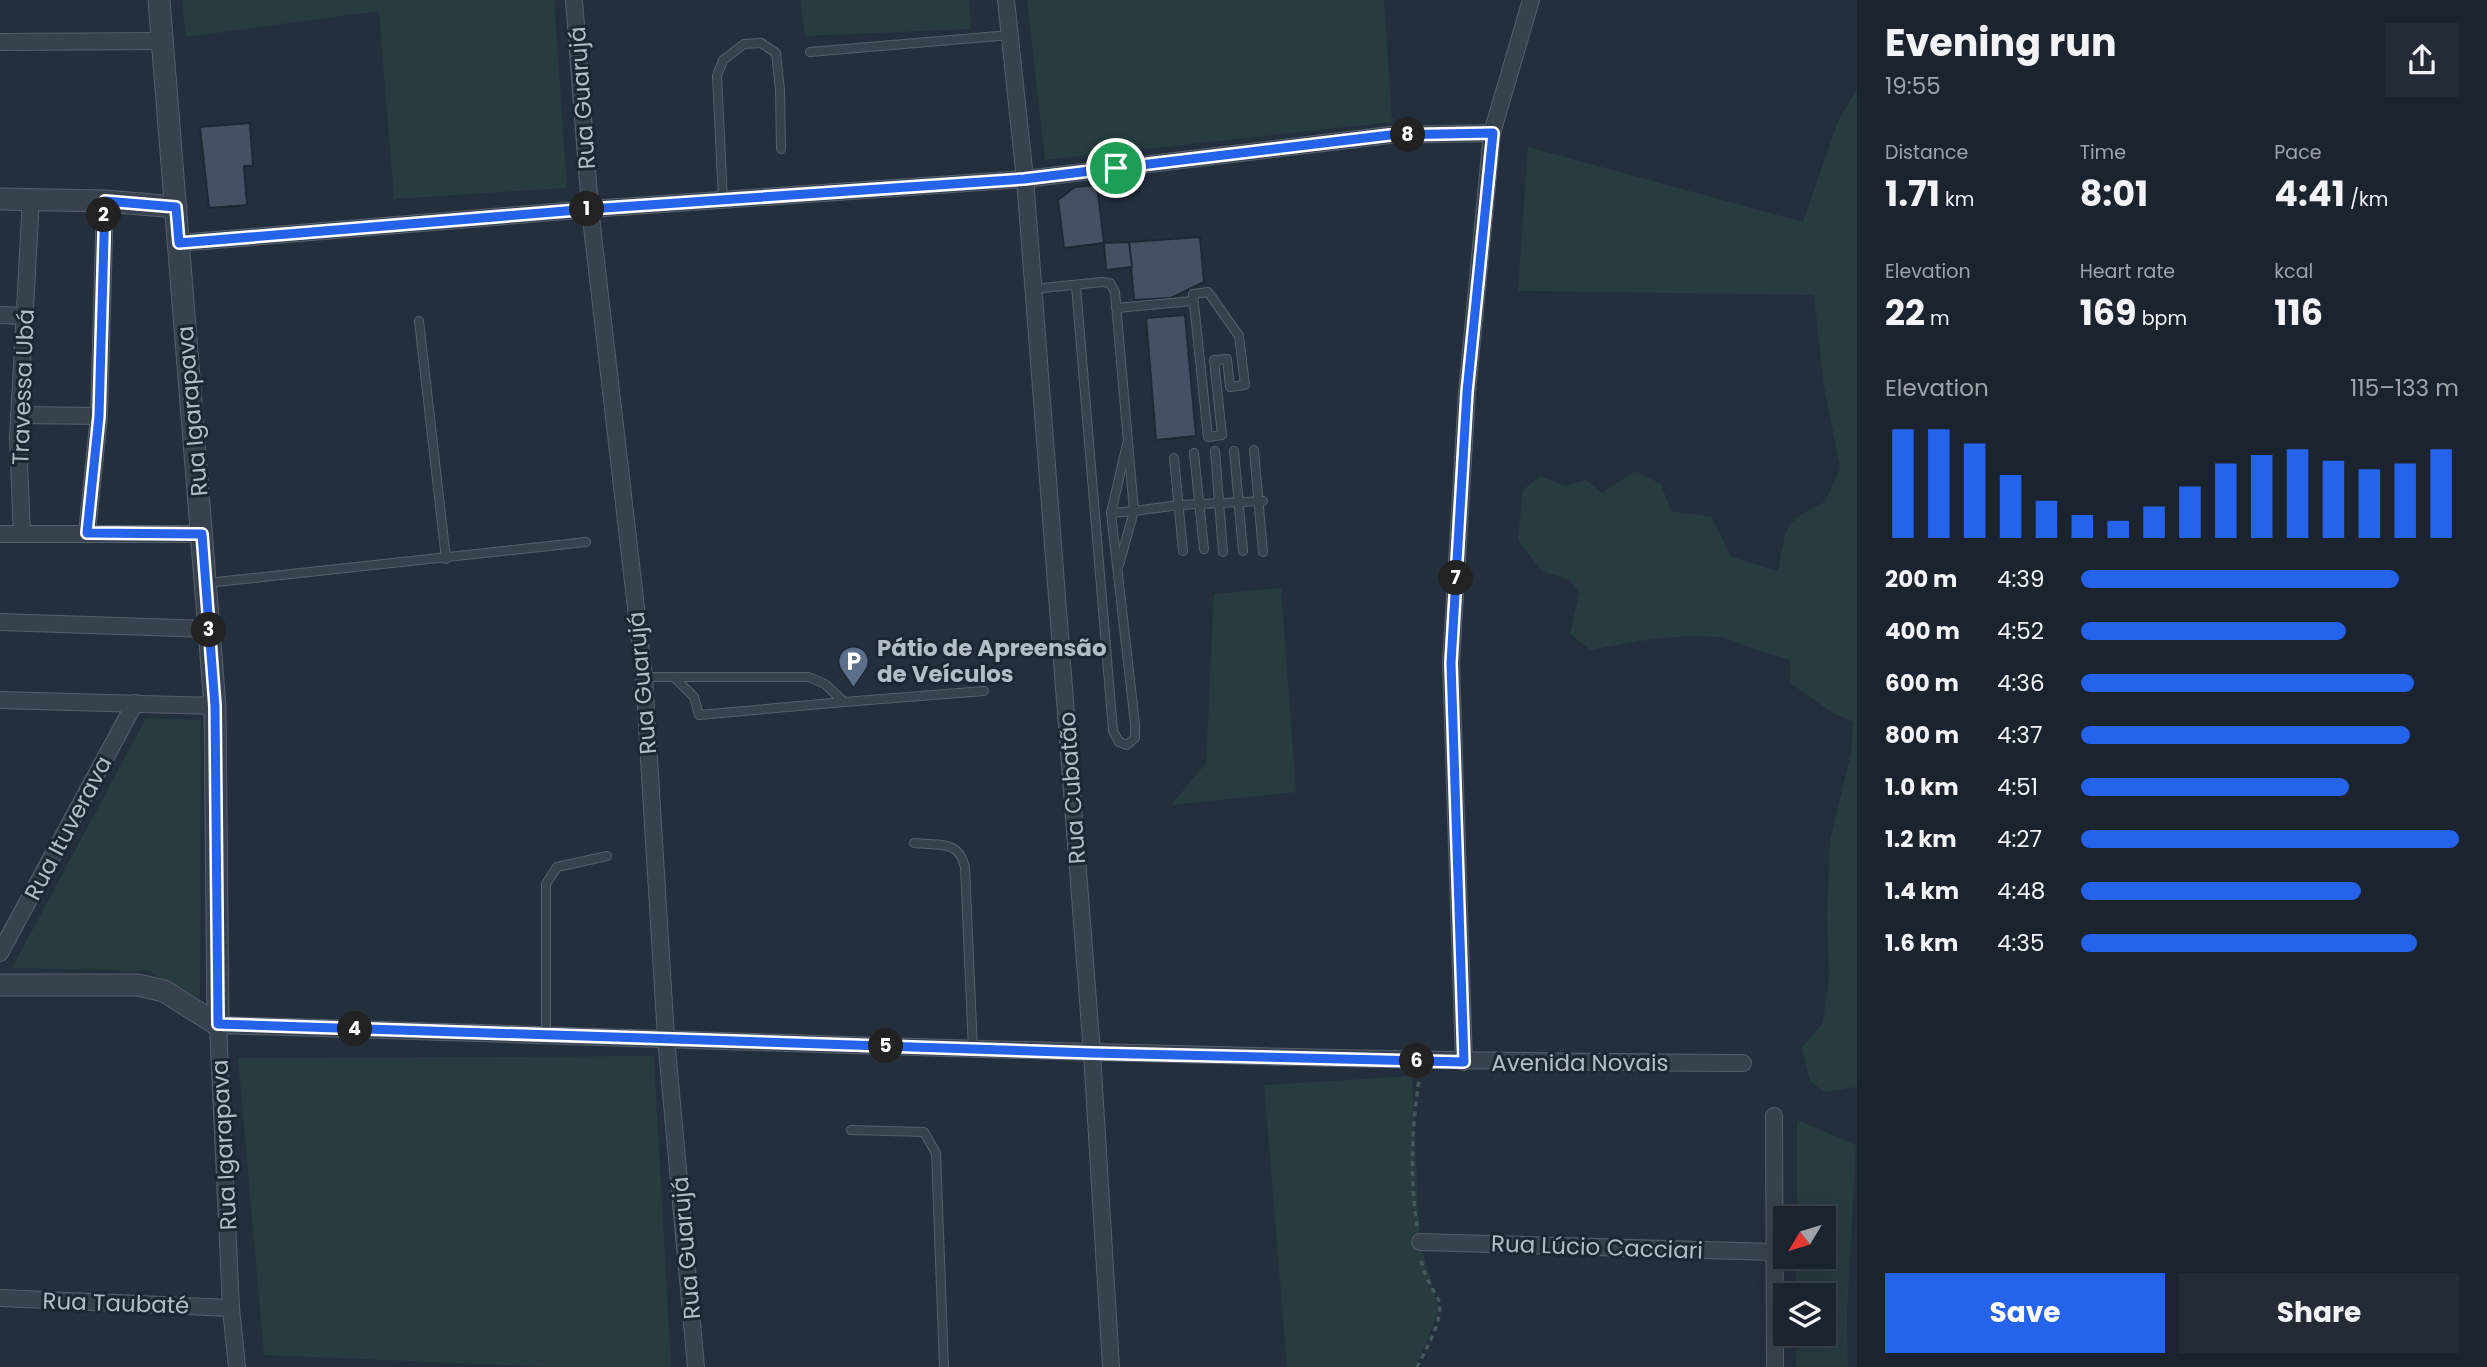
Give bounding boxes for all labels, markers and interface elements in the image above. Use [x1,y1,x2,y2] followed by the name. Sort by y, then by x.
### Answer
[1885,16,2117,69] text: Evening run
[2385,23,2459,97] button: share
[561,26,603,170] street label: Rua Guarujá
[1885,70,1941,102] text: 19:55
[1390,118,1426,152] pin: 8
[1401,121,1414,148] text: 8
[1086,138,1146,198] pin
[1885,139,1968,166] text: Distance
[2080,139,2126,166] text: Time
[2274,139,2322,166] text: Pace
[1097,149,1135,187] icon: arrive
[1885,169,1940,218] text: 1.71
[2080,169,2148,218] text: 8:01
[2274,169,2345,218] text: 4:41
[1940,186,1974,213] text: km
[2345,186,2388,213] text: /km
[570,192,604,227] pin: 1
[583,195,590,222] text: 1
[86,198,122,232] pin: 2
[98,201,109,228] text: 2
[1885,258,1971,285] text: Elevation
[2080,258,2175,285] text: Heart rate
[2274,258,2313,285] text: kcal
[1885,288,1925,337] text: 22
[2080,288,2137,337] text: 169
[2274,288,2323,337] text: 116
[1925,305,1950,332] text: m
[2137,305,2187,332] text: bpm
[4,308,42,466] street label: Travessa Ubá
[169,325,215,497] street label: Rua Igarapava
[1885,372,1989,404] text: Elevation
[2350,372,2459,404] text: 115–133 m
[1438,560,1474,596] pin: 7
[1885,563,1957,595] text: 200 m
[1997,563,2044,595] text: 4:39
[1450,564,1461,591] text: 7
[620,610,664,756] street label: Rua Guarujá
[192,612,227,648] pin: 3
[1885,615,1960,647] text: 400 m
[1997,615,2044,647] text: 4:52
[203,616,214,643] text: 3
[877,632,1107,690] place label: Pátio de Apreensão de Veículos
[837,644,871,688] parking icon: Pátio de Apreensão de Veículos
[1885,667,1959,699] text: 600 m
[1997,667,2045,699] text: 4:36
[1051,711,1093,865] street label: Rua Cubatão
[1885,719,1959,751] text: 800 m
[1997,719,2042,751] text: 4:37
[17,750,119,906] street label: Rua Ituverava
[1885,771,1959,803] text: 1.0 km
[1997,771,2038,803] text: 4:51
[1885,823,1957,855] text: 1.2 km
[1997,823,2042,855] text: 4:27
[1885,875,1959,907] text: 1.4 km
[1997,875,2045,907] text: 4:48
[1885,927,1958,959] text: 1.6 km
[1997,927,2044,959] text: 4:35
[338,1012,372,1046] pin: 4
[348,1015,361,1042] text: 4
[868,1028,903,1064] pin: 5
[879,1032,892,1059] text: 5
[1400,1044,1434,1078] pin: 6
[1410,1047,1423,1074] text: 6
[1491,1047,1669,1079] street label: Avenida Novais
[204,1059,244,1231] street label: Rua Igarapava
[664,1175,708,1321] street label: Rua Guarujá
[1773,1206,1836,1269] north arrow
[1773,1206,1836,1346] map controls
[1490,1227,1704,1267] street label: Rua Lúcio Cacciari
[1885,1273,2165,1353] button: Save
[2179,1273,2459,1353] button: Share
[1773,1283,1836,1346] button: layers
[42,1284,190,1322] street label: Rua Taubaté

